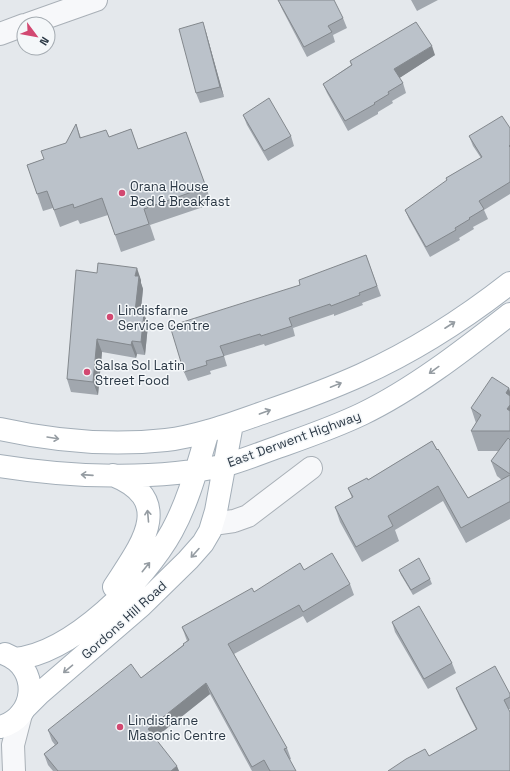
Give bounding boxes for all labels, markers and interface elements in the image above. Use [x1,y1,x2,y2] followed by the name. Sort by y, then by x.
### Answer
[16,16,56,56] north arrow
[37,34,52,48] text: N
[130,178,230,210] place label: Orana House Bed & Breakfast
[117,188,127,198] marker: Orana House Bed & Breakfast
[118,302,210,334] place label: Lindisfarne Service Centre
[105,312,115,322] marker: Lindisfarne Service Centre
[445,321,456,329] one-way arrow
[95,357,185,389] place label: Salsa Sol Latin Street Food
[428,366,439,374] one-way arrow
[82,367,92,377] marker: Salsa Sol Latin Street Food
[329,381,341,389] one-way arrow
[225,407,363,471] street label: East Derwent Highway
[259,407,271,415] one-way arrow
[46,434,59,442] one-way arrow
[81,471,94,478] one-way arrow
[145,510,152,523] one-way arrow
[190,548,199,558] one-way arrow
[142,561,150,572] one-way arrow
[78,577,170,663] street label: Gordons Hill Road
[63,665,73,674] one-way arrow
[128,712,226,744] place label: Lindisfarne Masonic Centre
[115,722,125,732] marker: Lindisfarne Masonic Centre

